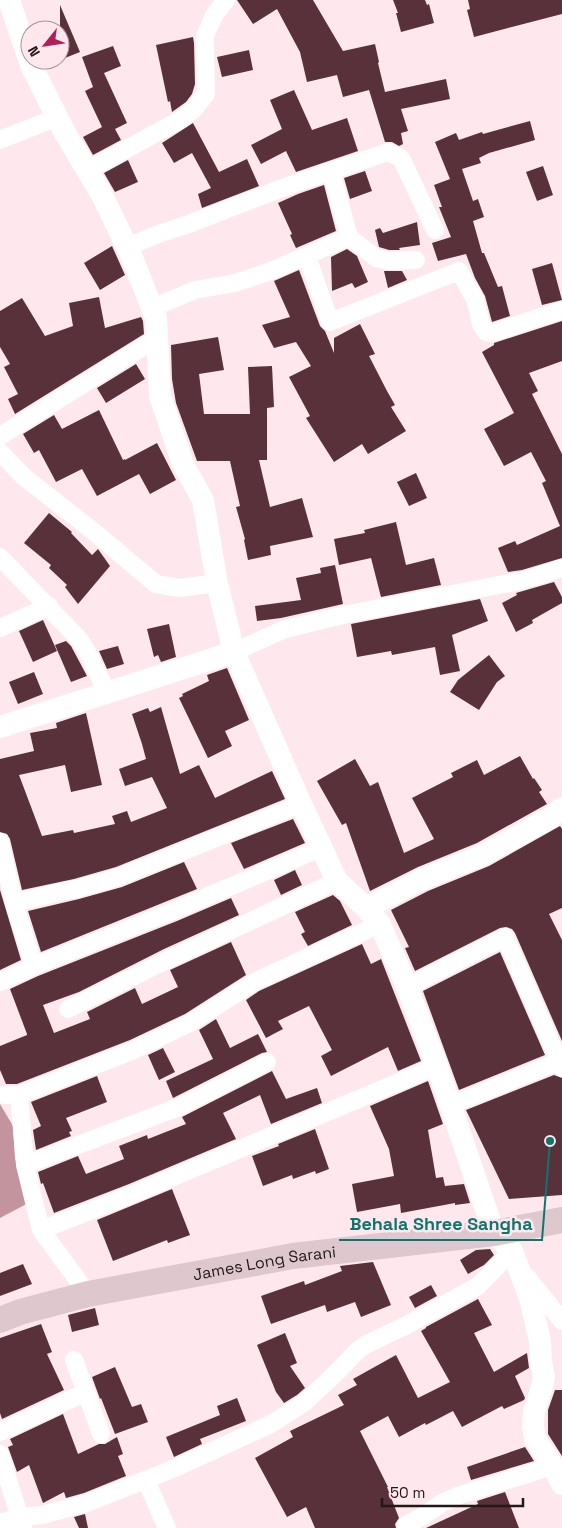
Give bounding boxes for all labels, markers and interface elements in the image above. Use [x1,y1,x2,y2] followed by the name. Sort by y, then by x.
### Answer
[20,20,70,70] north arrow
[24,43,44,60] text: N
[339,1207,542,1240] callout: Behala Shree Sangha
[349,1212,533,1235] text: Behala Shree Sangha
[191,1241,337,1285] street label: James Long Sarani
[382,1476,523,1508] scale bar
[390,1483,425,1502] text: 50 m

